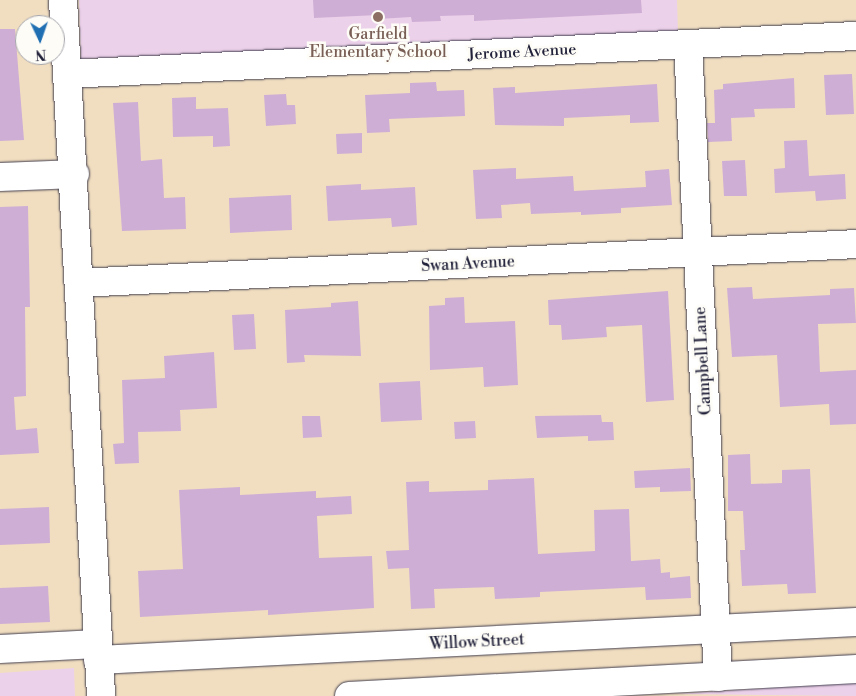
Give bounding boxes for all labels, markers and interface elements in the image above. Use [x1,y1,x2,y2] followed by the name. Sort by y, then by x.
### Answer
[372,11,384,23] marker: Garfield Elementary School
[15,15,65,65] north arrow
[309,24,447,62] place label: Garfield Elementary School
[467,40,577,64] street label: Jerome Avenue
[35,45,47,63] text: N
[421,252,515,276] street label: Swan Avenue
[691,306,715,416] street label: Campbell Lane
[429,630,525,654] street label: Willow Street

